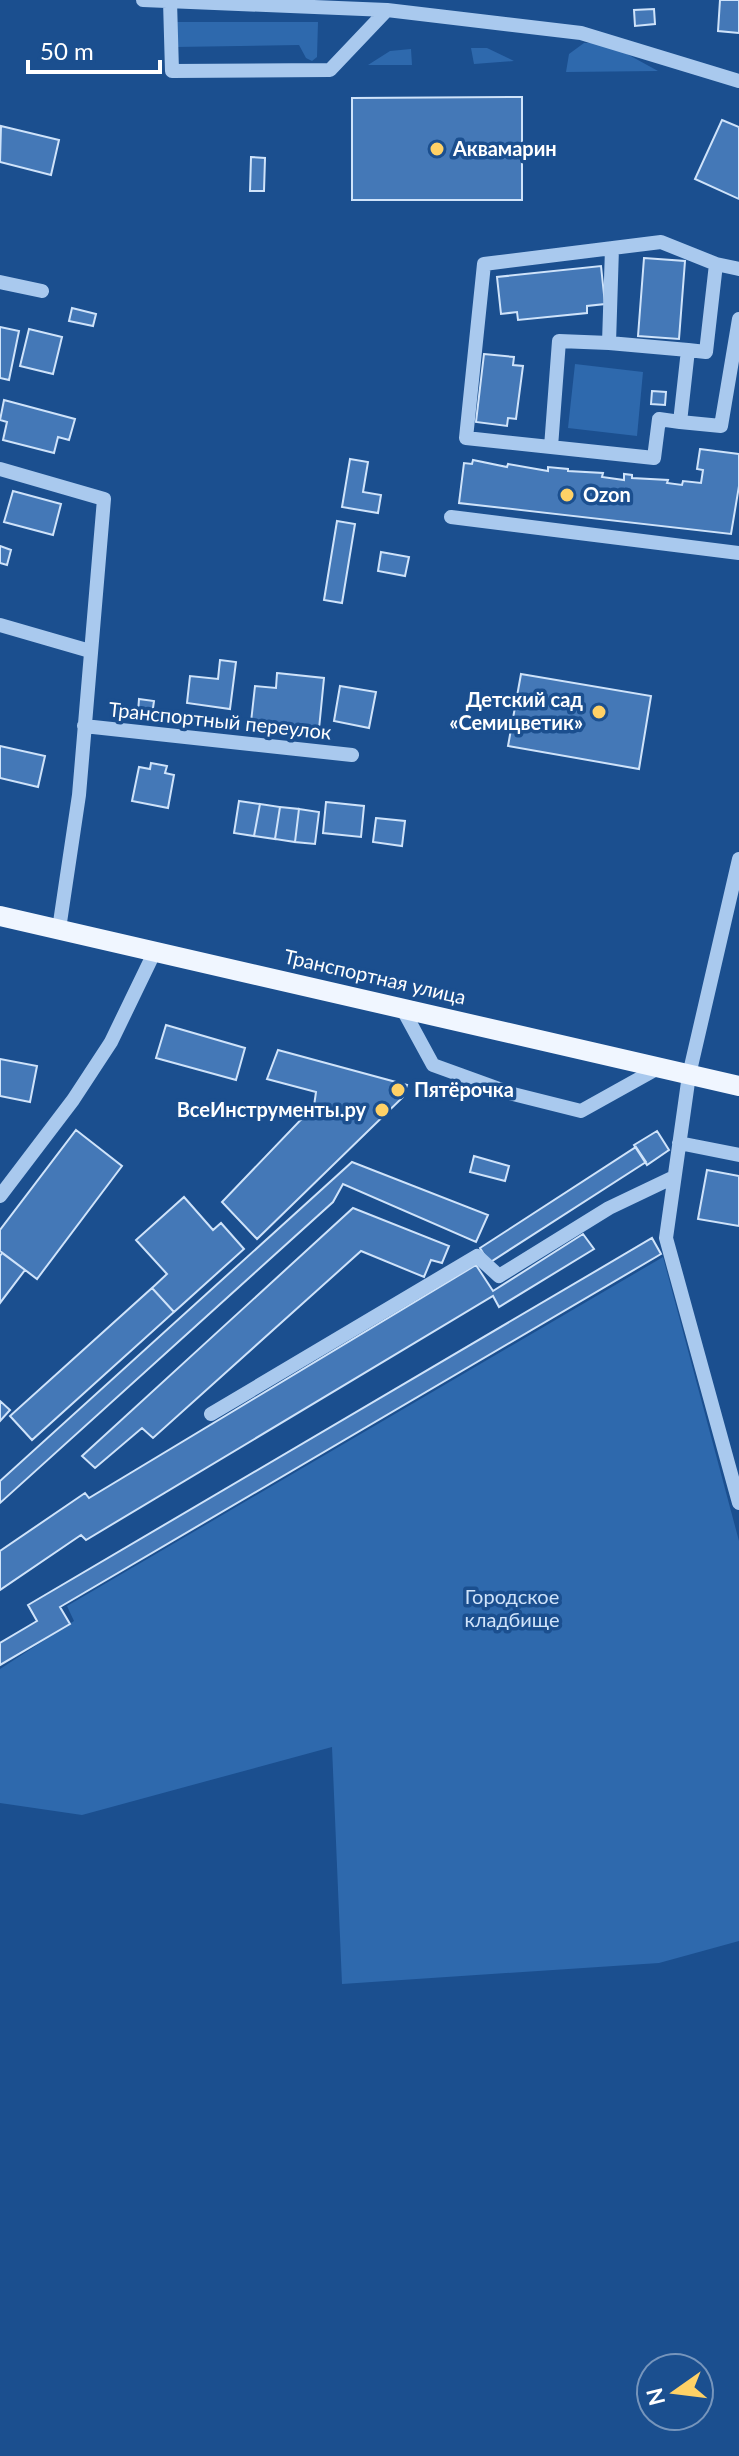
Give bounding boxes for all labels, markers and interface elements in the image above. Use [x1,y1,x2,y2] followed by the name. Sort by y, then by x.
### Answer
[28,24,160,74] scale bar
[40,36,94,65] text: 50 m
[452,136,557,160] place label: Аквамарин
[428,140,446,158] marker: Аквамарин
[583,482,631,506] place label: Ozon
[558,486,576,504] marker: Ozon
[449,687,583,734] place label: Детский сад «Семицветик»
[108,696,333,744] street label: Транспортный переулок
[590,703,608,721] marker: Детский сад «Семицветик»
[282,943,469,1009] street label: Транспортная улица
[414,1077,514,1101] place label: Пятёрочка
[389,1081,407,1099] marker: Пятёрочка
[177,1097,366,1121] place label: ВсеИнструменты.ру
[373,1101,391,1119] marker: ВсеИнструменты.ру
[465,1584,559,1631] park label: Городское кладбище
[635,2352,715,2432] north arrow
[640,2385,670,2408] text: N

